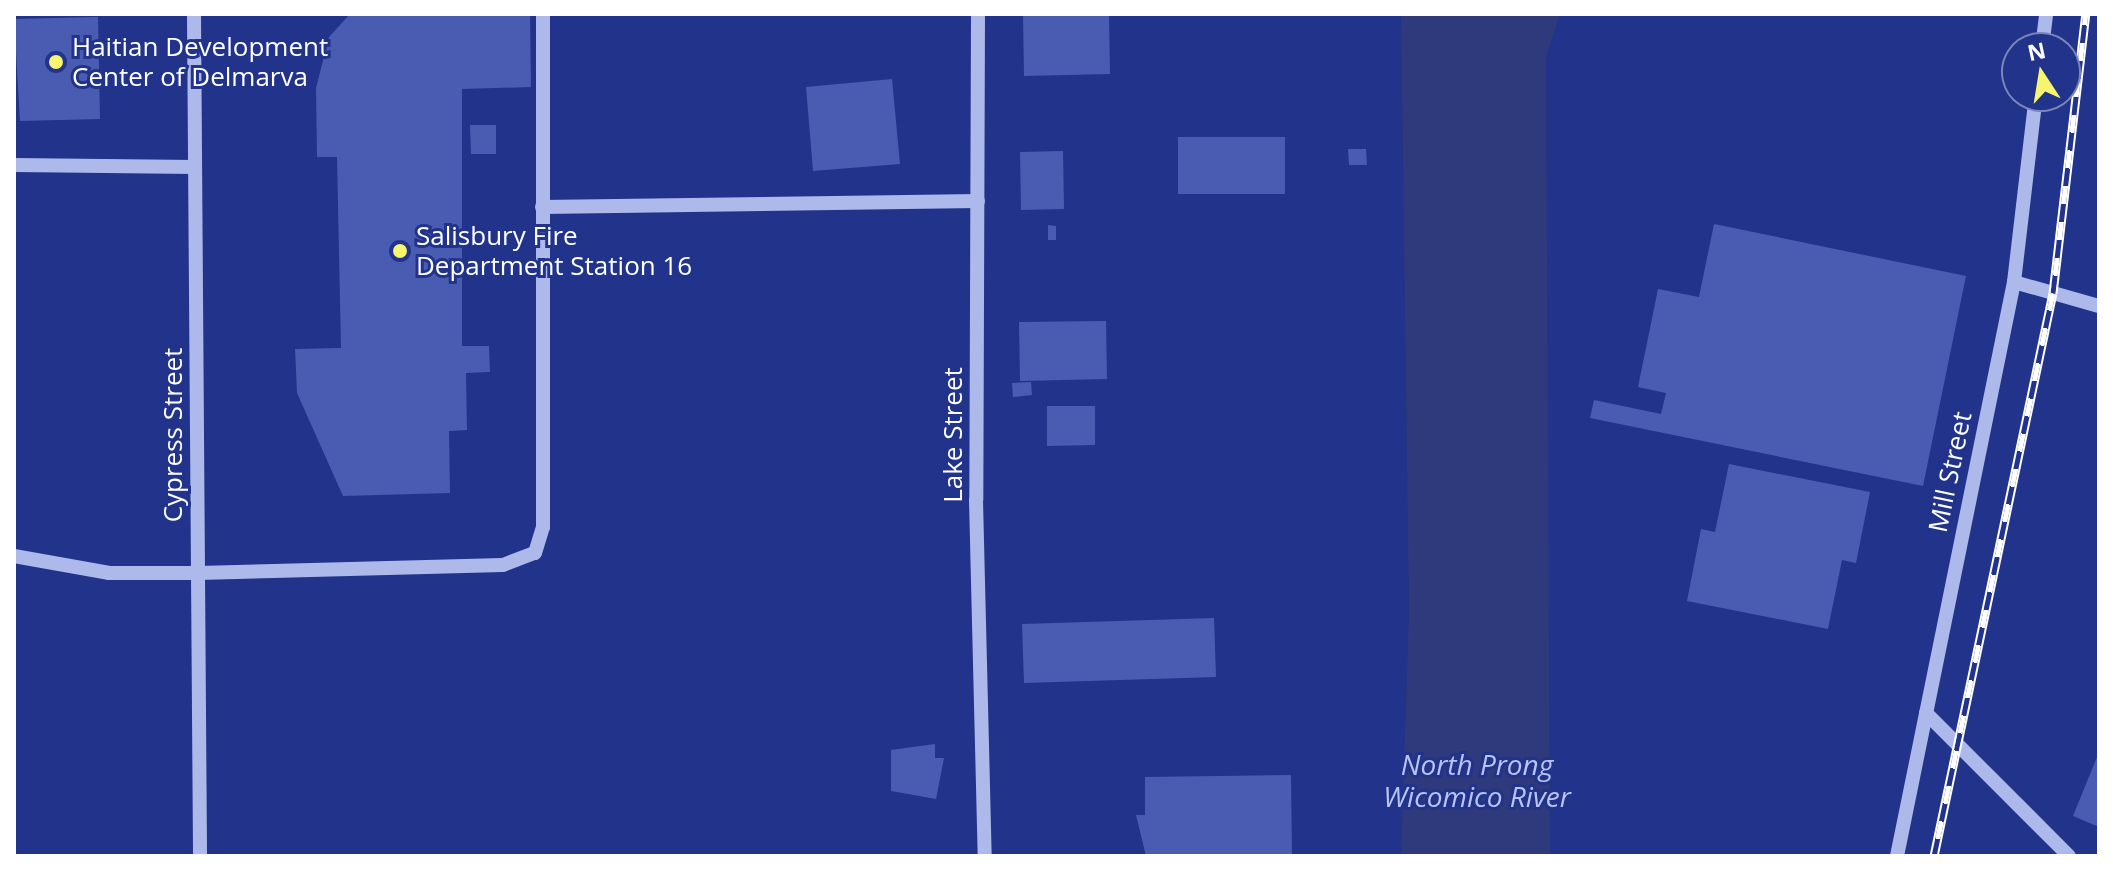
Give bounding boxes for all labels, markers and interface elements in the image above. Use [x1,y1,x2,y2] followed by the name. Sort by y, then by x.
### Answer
[72,31,328,92] place label: Haitian Development Center of Delmarva
[2001,32,2081,112] north arrow
[2025,34,2048,67] text: N
[47,53,65,71] marker: Haitian Development Center of Delmarva
[416,220,692,282] place label: Salisbury Fire Department Station 16
[391,242,409,260] marker: Salisbury Fire Department Station 16
[157,348,189,522] street label: Cypress Street
[937,367,969,503] street label: Lake Street
[1922,409,1978,535] street label: Mill Street
[1383,747,1571,813] water label: North Prong Wicomico River

